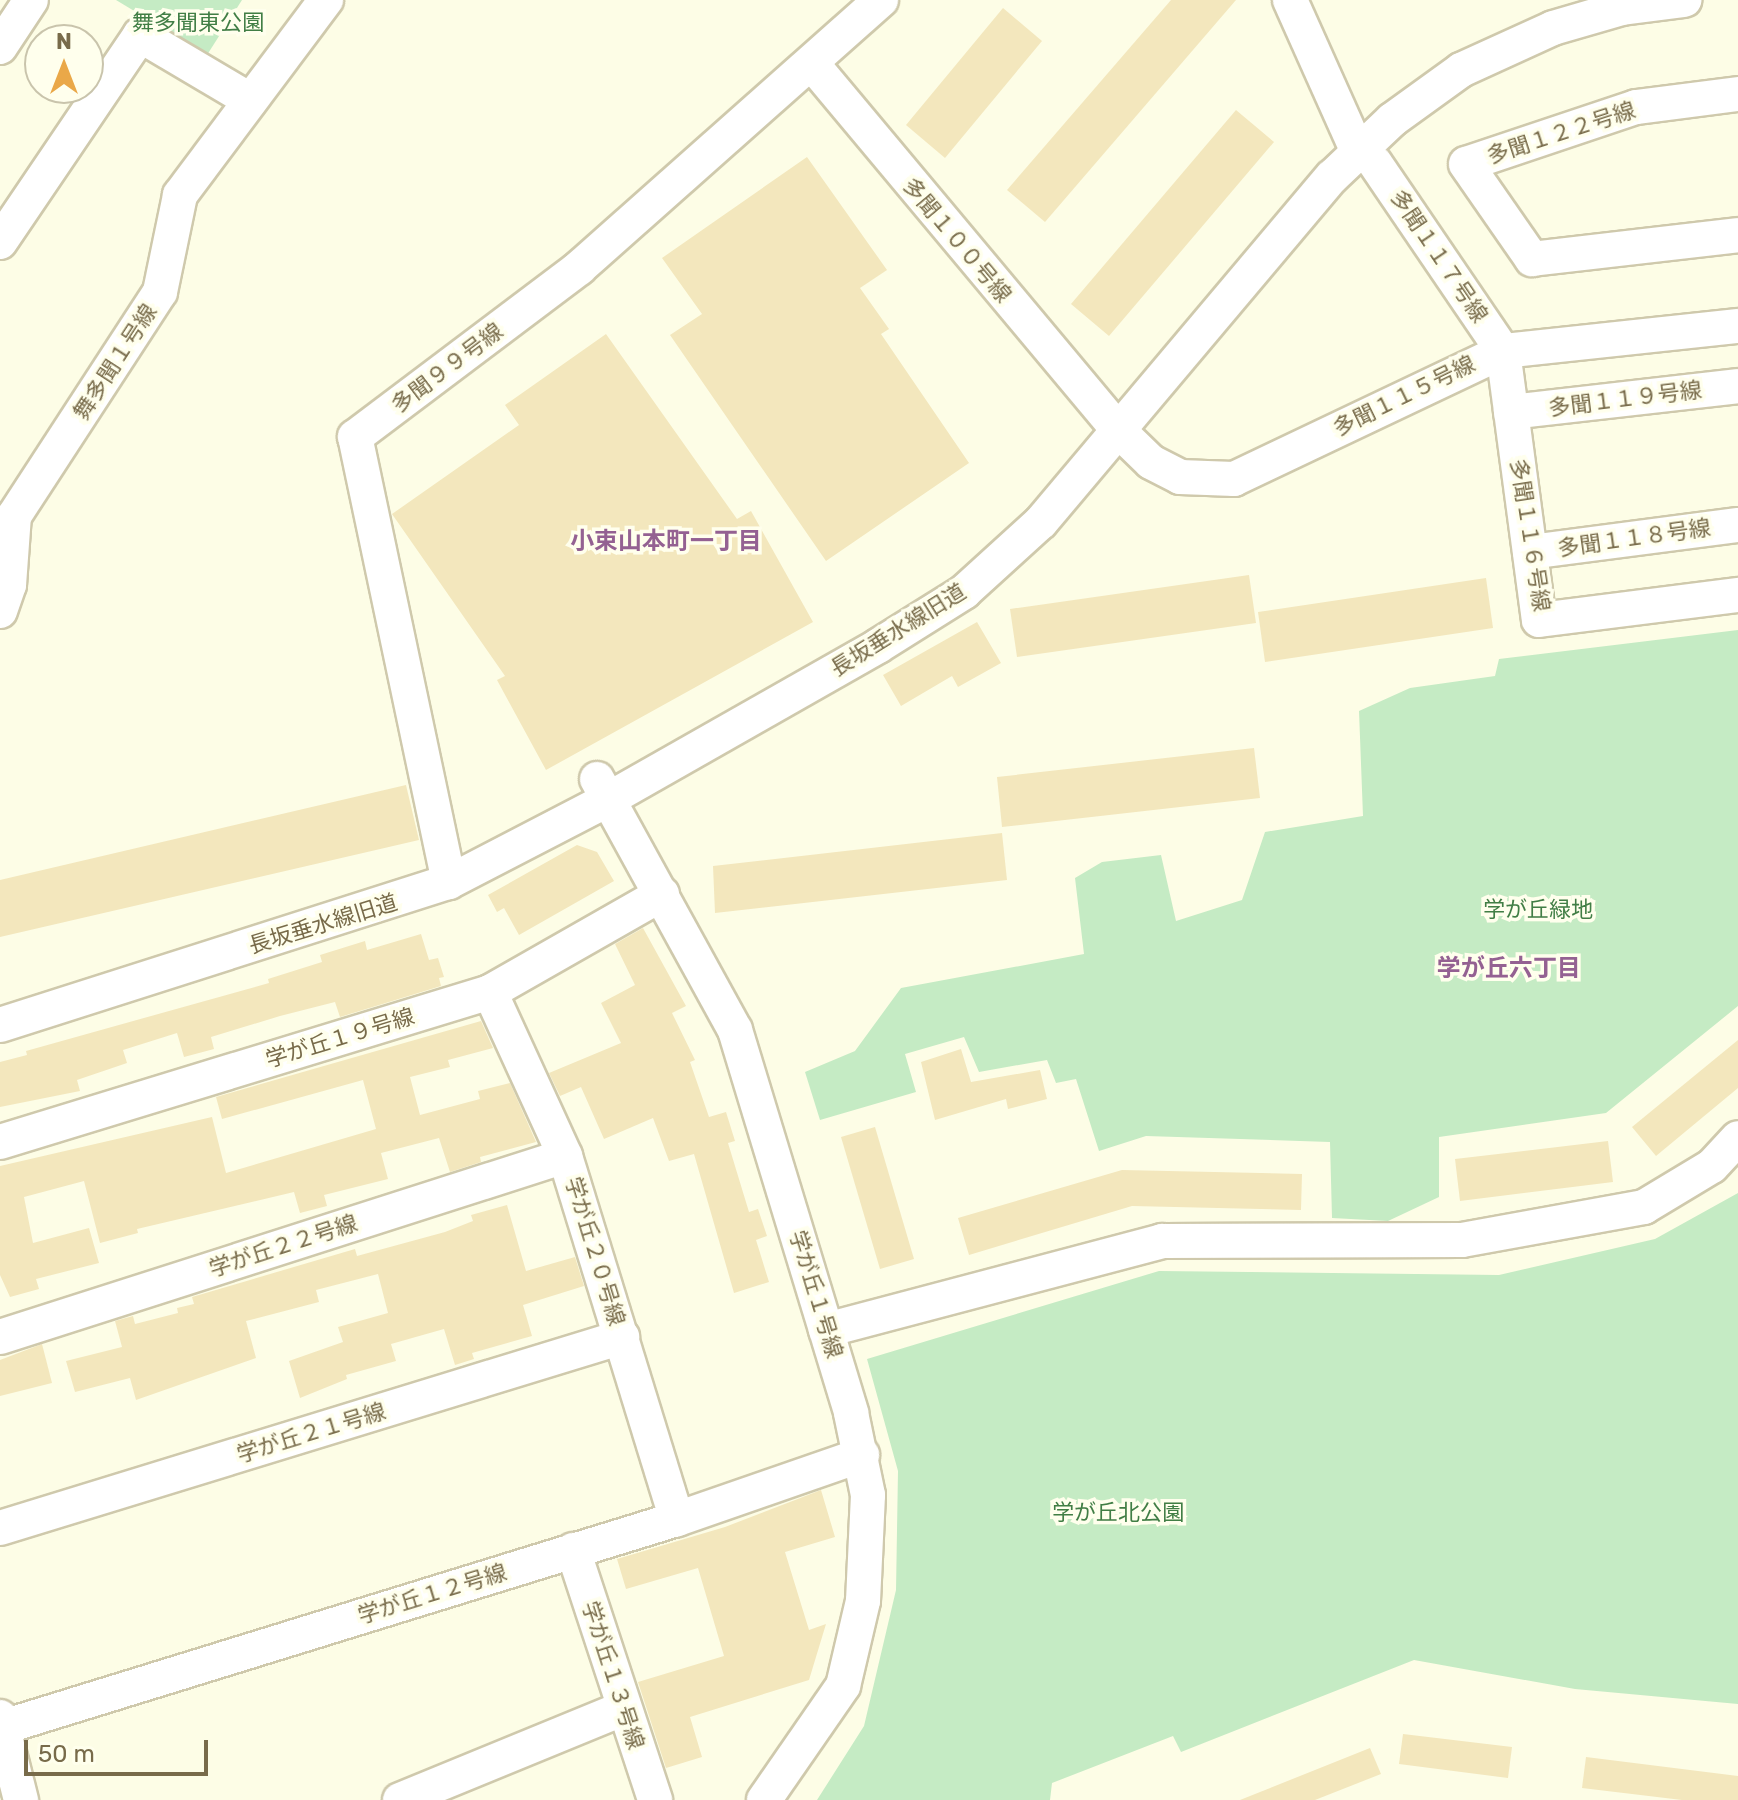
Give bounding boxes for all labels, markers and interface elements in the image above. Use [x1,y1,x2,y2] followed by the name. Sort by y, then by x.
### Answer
[132,10,264,36] park label: 舞多聞東公園
[24,24,104,104] north arrow
[56,28,72,55] text: N
[1484,97,1638,169] street label: 多聞１２２号線
[897,173,1017,307] street label: 多聞１００号線
[1385,185,1493,327] street label: 多聞１１７号線
[68,299,162,425] street label: 舞多聞１号線
[386,318,508,418] street label: 多聞９９号線
[1329,350,1479,442] street label: 多聞１１５号線
[1547,377,1703,421] street label: 多聞１１９号線
[1505,457,1555,613] street label: 多聞１１６号線
[1556,514,1712,562] street label: 多聞１１８号線
[570,528,762,556] district label: 小束山本町一丁目
[826,578,970,682] street label: 長坂垂水線旧道
[246,889,400,959] street label: 長坂垂水線旧道
[1483,897,1593,923] park label: 学が丘緑地
[1437,955,1581,983] district label: 学が丘六丁目
[263,1003,417,1073] street label: 学が丘１９号線
[560,1174,630,1328] street label: 学が丘２０号線
[206,1210,360,1282] street label: 学が丘２２号線
[784,1227,848,1361] street label: 学が丘１号線
[234,1398,388,1468] street label: 学が丘２１号線
[1052,1500,1184,1526] park label: 学が丘北公園
[355,1559,509,1629] street label: 学が丘１２号線
[577,1598,649,1752] street label: 学が丘１３号線
[28,1724,212,1774] scale bar
[38,1740,95,1768] text: 50 m

